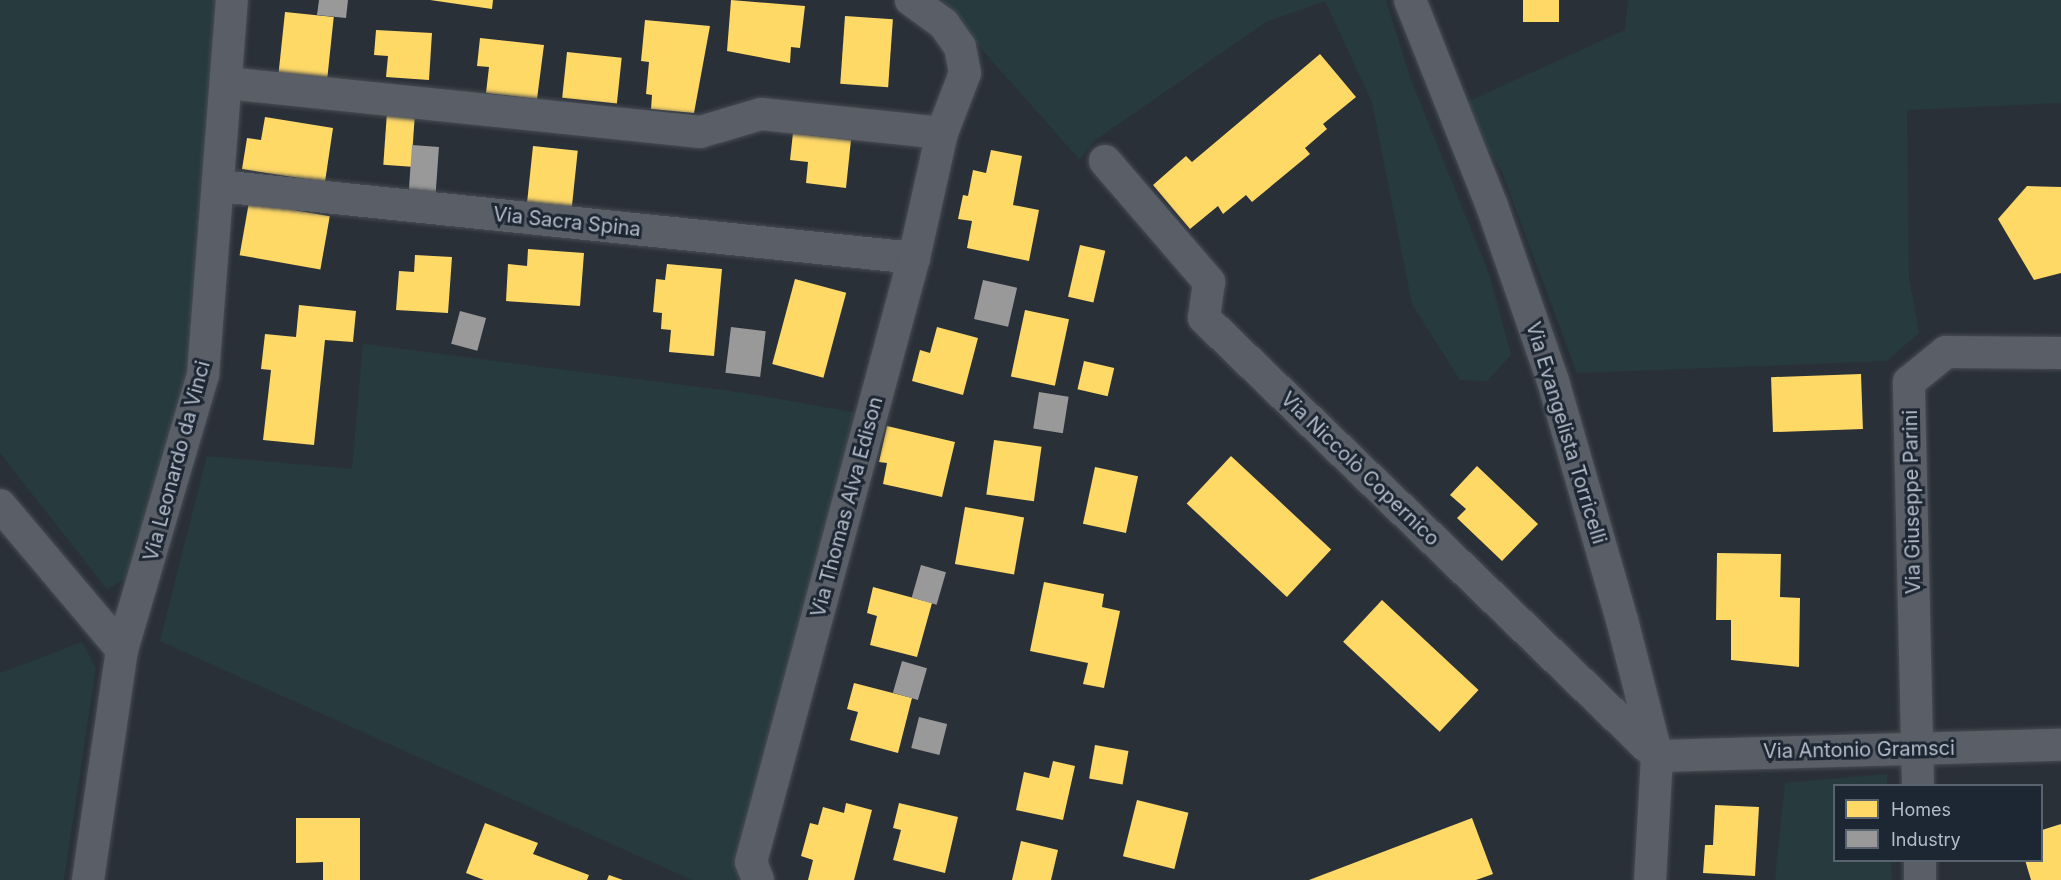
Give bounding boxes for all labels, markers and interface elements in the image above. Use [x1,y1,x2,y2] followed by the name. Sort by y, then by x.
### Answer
[492,202,642,242] street label: Via Sacra Spina
[1521,319,1611,547] street label: Via Evangelista Torricelli
[139,358,215,564] street label: Via Leonardo da Vinci
[1276,387,1444,551] street label: Via Niccolò Copernico
[806,394,888,620] street label: Via Thomas Alva Edison
[1898,410,1926,594] street label: Via Giuseppe Parini
[1763,736,1955,764] street label: Via Antonio Gramsci
[1833,784,2043,862] legend
[1891,799,1951,820] text: Homes
[1891,829,1961,850] text: Industry

